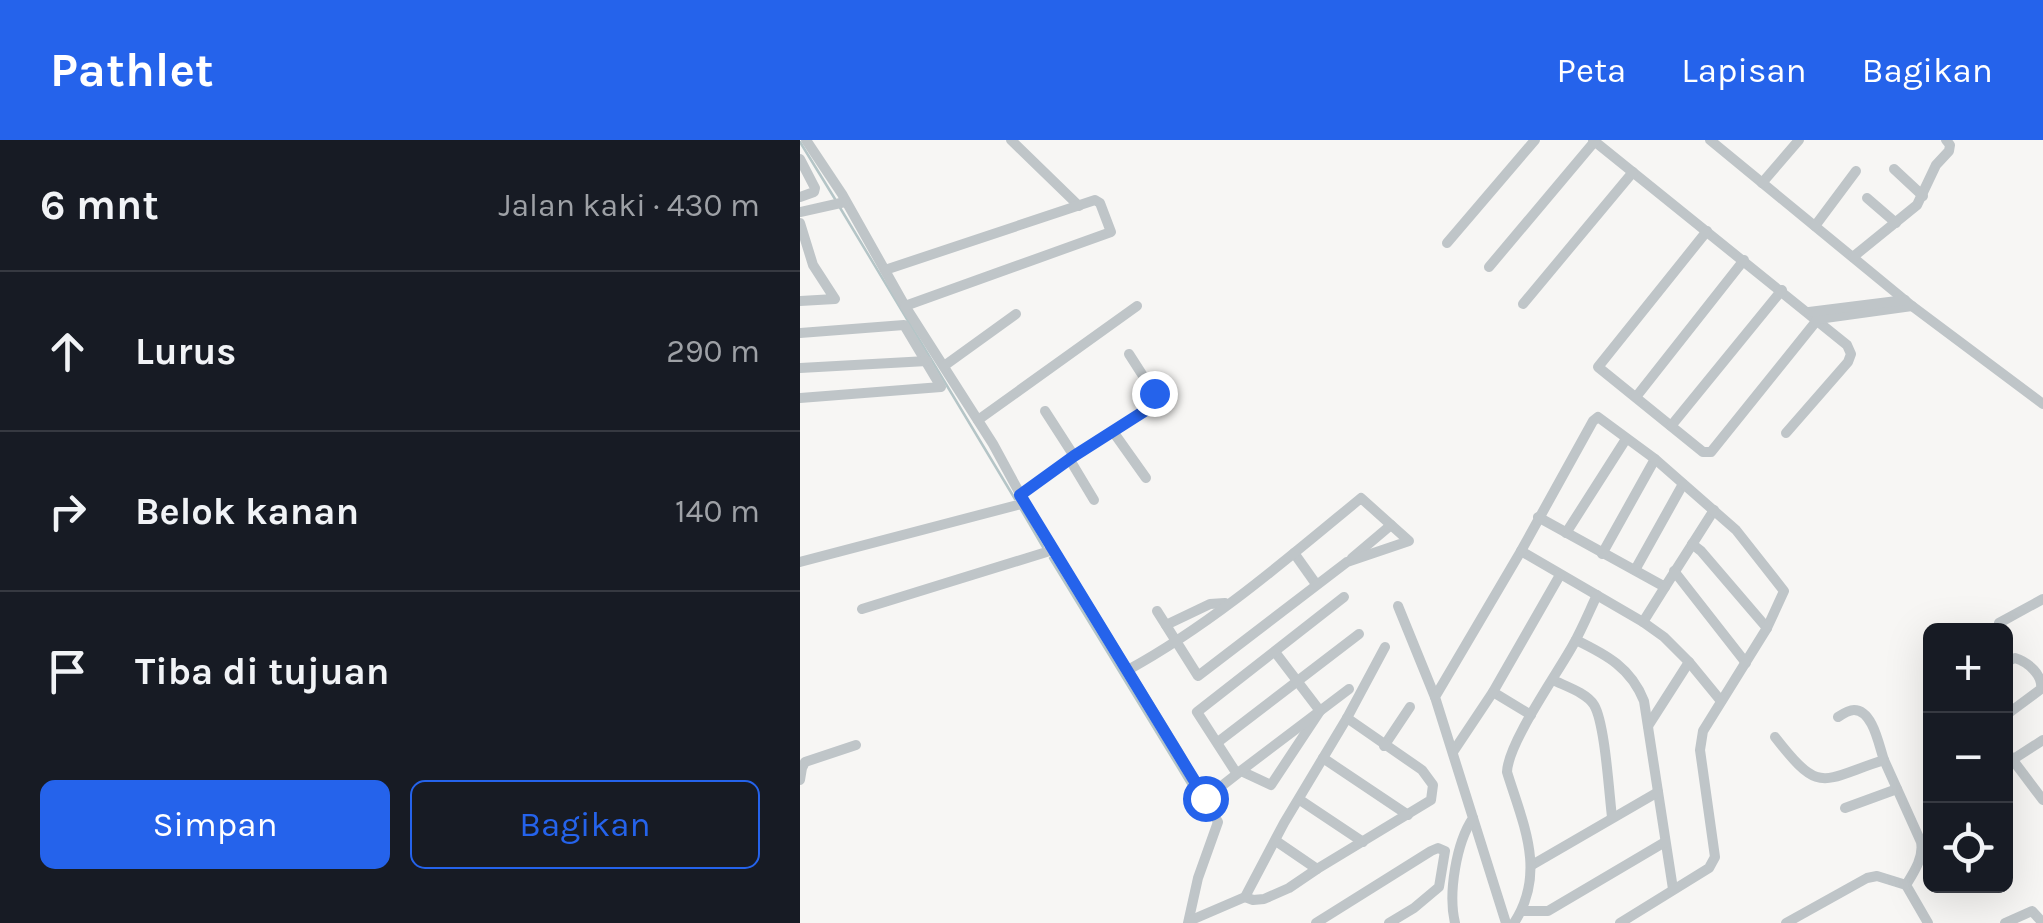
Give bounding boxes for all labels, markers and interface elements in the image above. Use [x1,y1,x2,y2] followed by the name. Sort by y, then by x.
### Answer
[50,42,214,98] text: Pathlet
[1557,50,1626,91] text: Peta
[1681,50,1807,91] text: Lapisan
[1862,50,1993,91] text: Bagikan
[40,180,159,230] text: 6 mnt
[499,187,760,224] text: Jalan kaki · 430 m
[40,324,95,379] icon: ahead
[135,329,236,374] text: Lurus
[666,333,760,370] text: 290 m
[1132,371,1178,417] route end
[40,484,95,539] icon: right
[135,489,359,534] text: Belok kanan
[675,493,760,530] text: 140 m
[1923,623,2013,893] map controls
[1923,623,2013,713] button: +
[40,644,95,699] icon: arrive
[135,649,390,694] text: Tiba di tujuan
[1923,713,2013,803] button: −
[1183,776,1229,822] route start
[40,780,390,869] button: Simpan
[410,780,760,869] button: Bagikan
[1923,803,2013,893] button: locate

